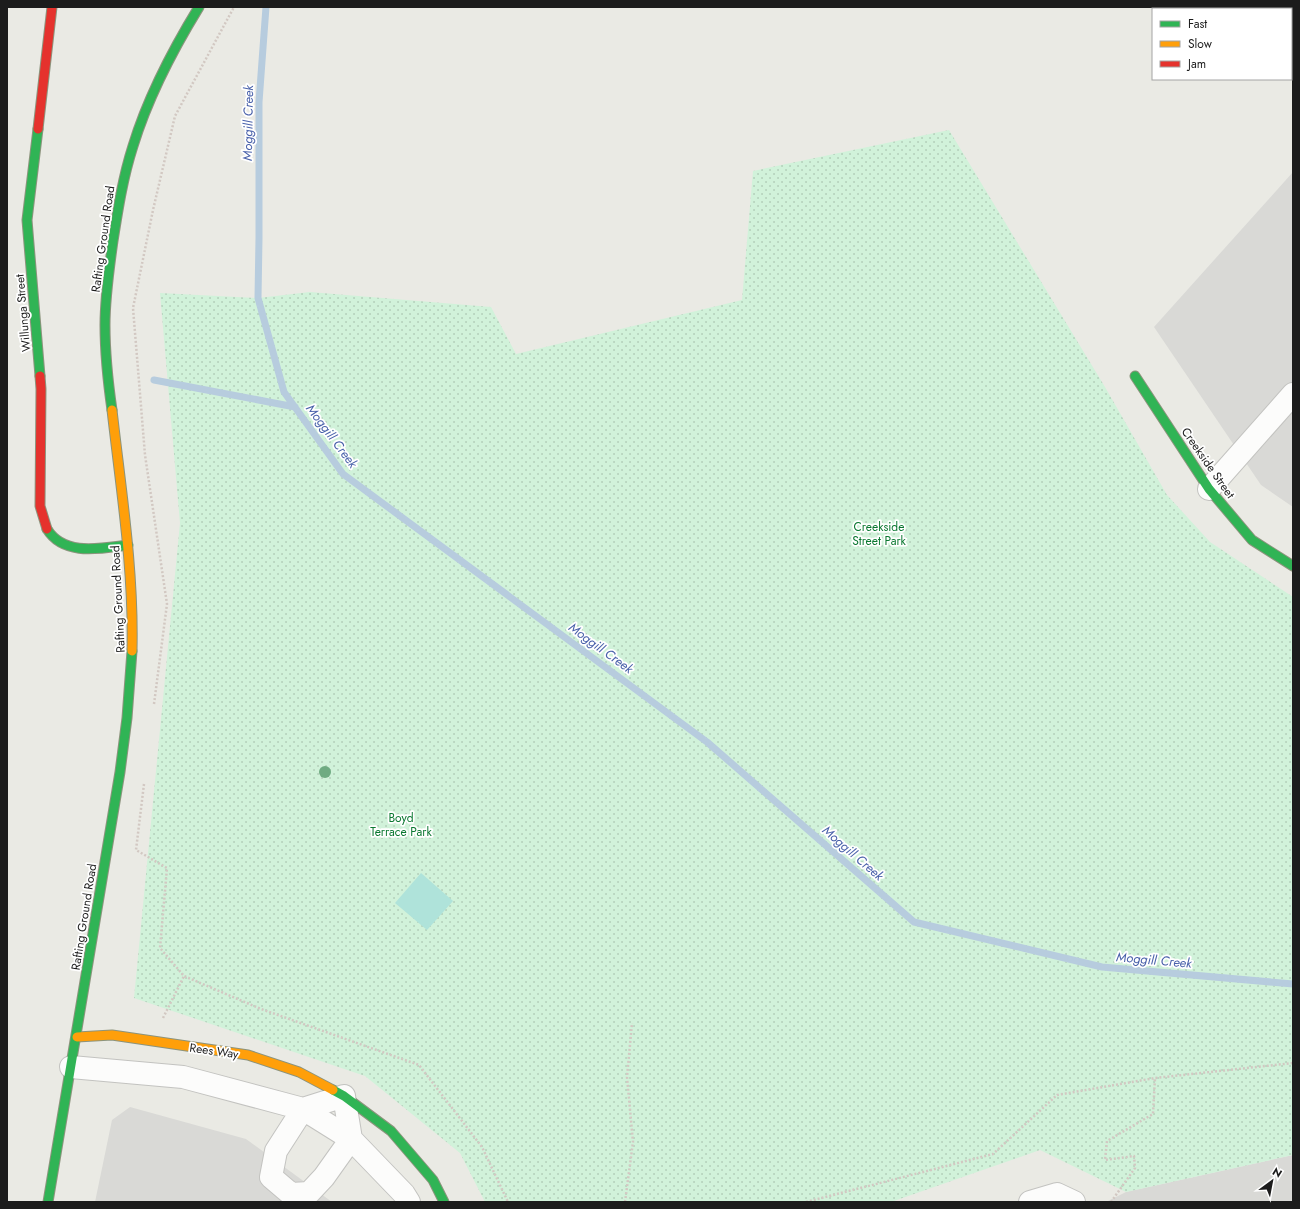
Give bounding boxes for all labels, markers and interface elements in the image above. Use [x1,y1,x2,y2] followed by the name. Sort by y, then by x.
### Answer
[1152,8,1292,80] legend
[1188,15,1207,33] text: Fast
[1188,35,1213,53] text: Slow
[1186,55,1206,73] text: Jam
[238,84,258,161] water label: Moggill Creek
[87,185,119,293] street label: Rafting Ground Road
[11,273,35,353] street label: Willunga Street
[302,400,363,472] water label: Moggill Creek
[1177,424,1239,502] street label: Creekside Street
[852,518,907,550] park label: Creekside Street Park
[106,545,130,653] street label: Rafting Ground Road
[565,618,638,678] water label: Moggill Creek
[370,809,432,841] park label: Boyd Terrace Park
[818,821,888,885] water label: Moggill Creek
[67,863,101,971] street label: Rafting Ground Road
[1115,947,1193,973] water label: Moggill Creek
[188,1039,240,1063] street label: Rees Way
[1252,1161,1292,1201] north arrow
[1269,1163,1285,1182] text: N

